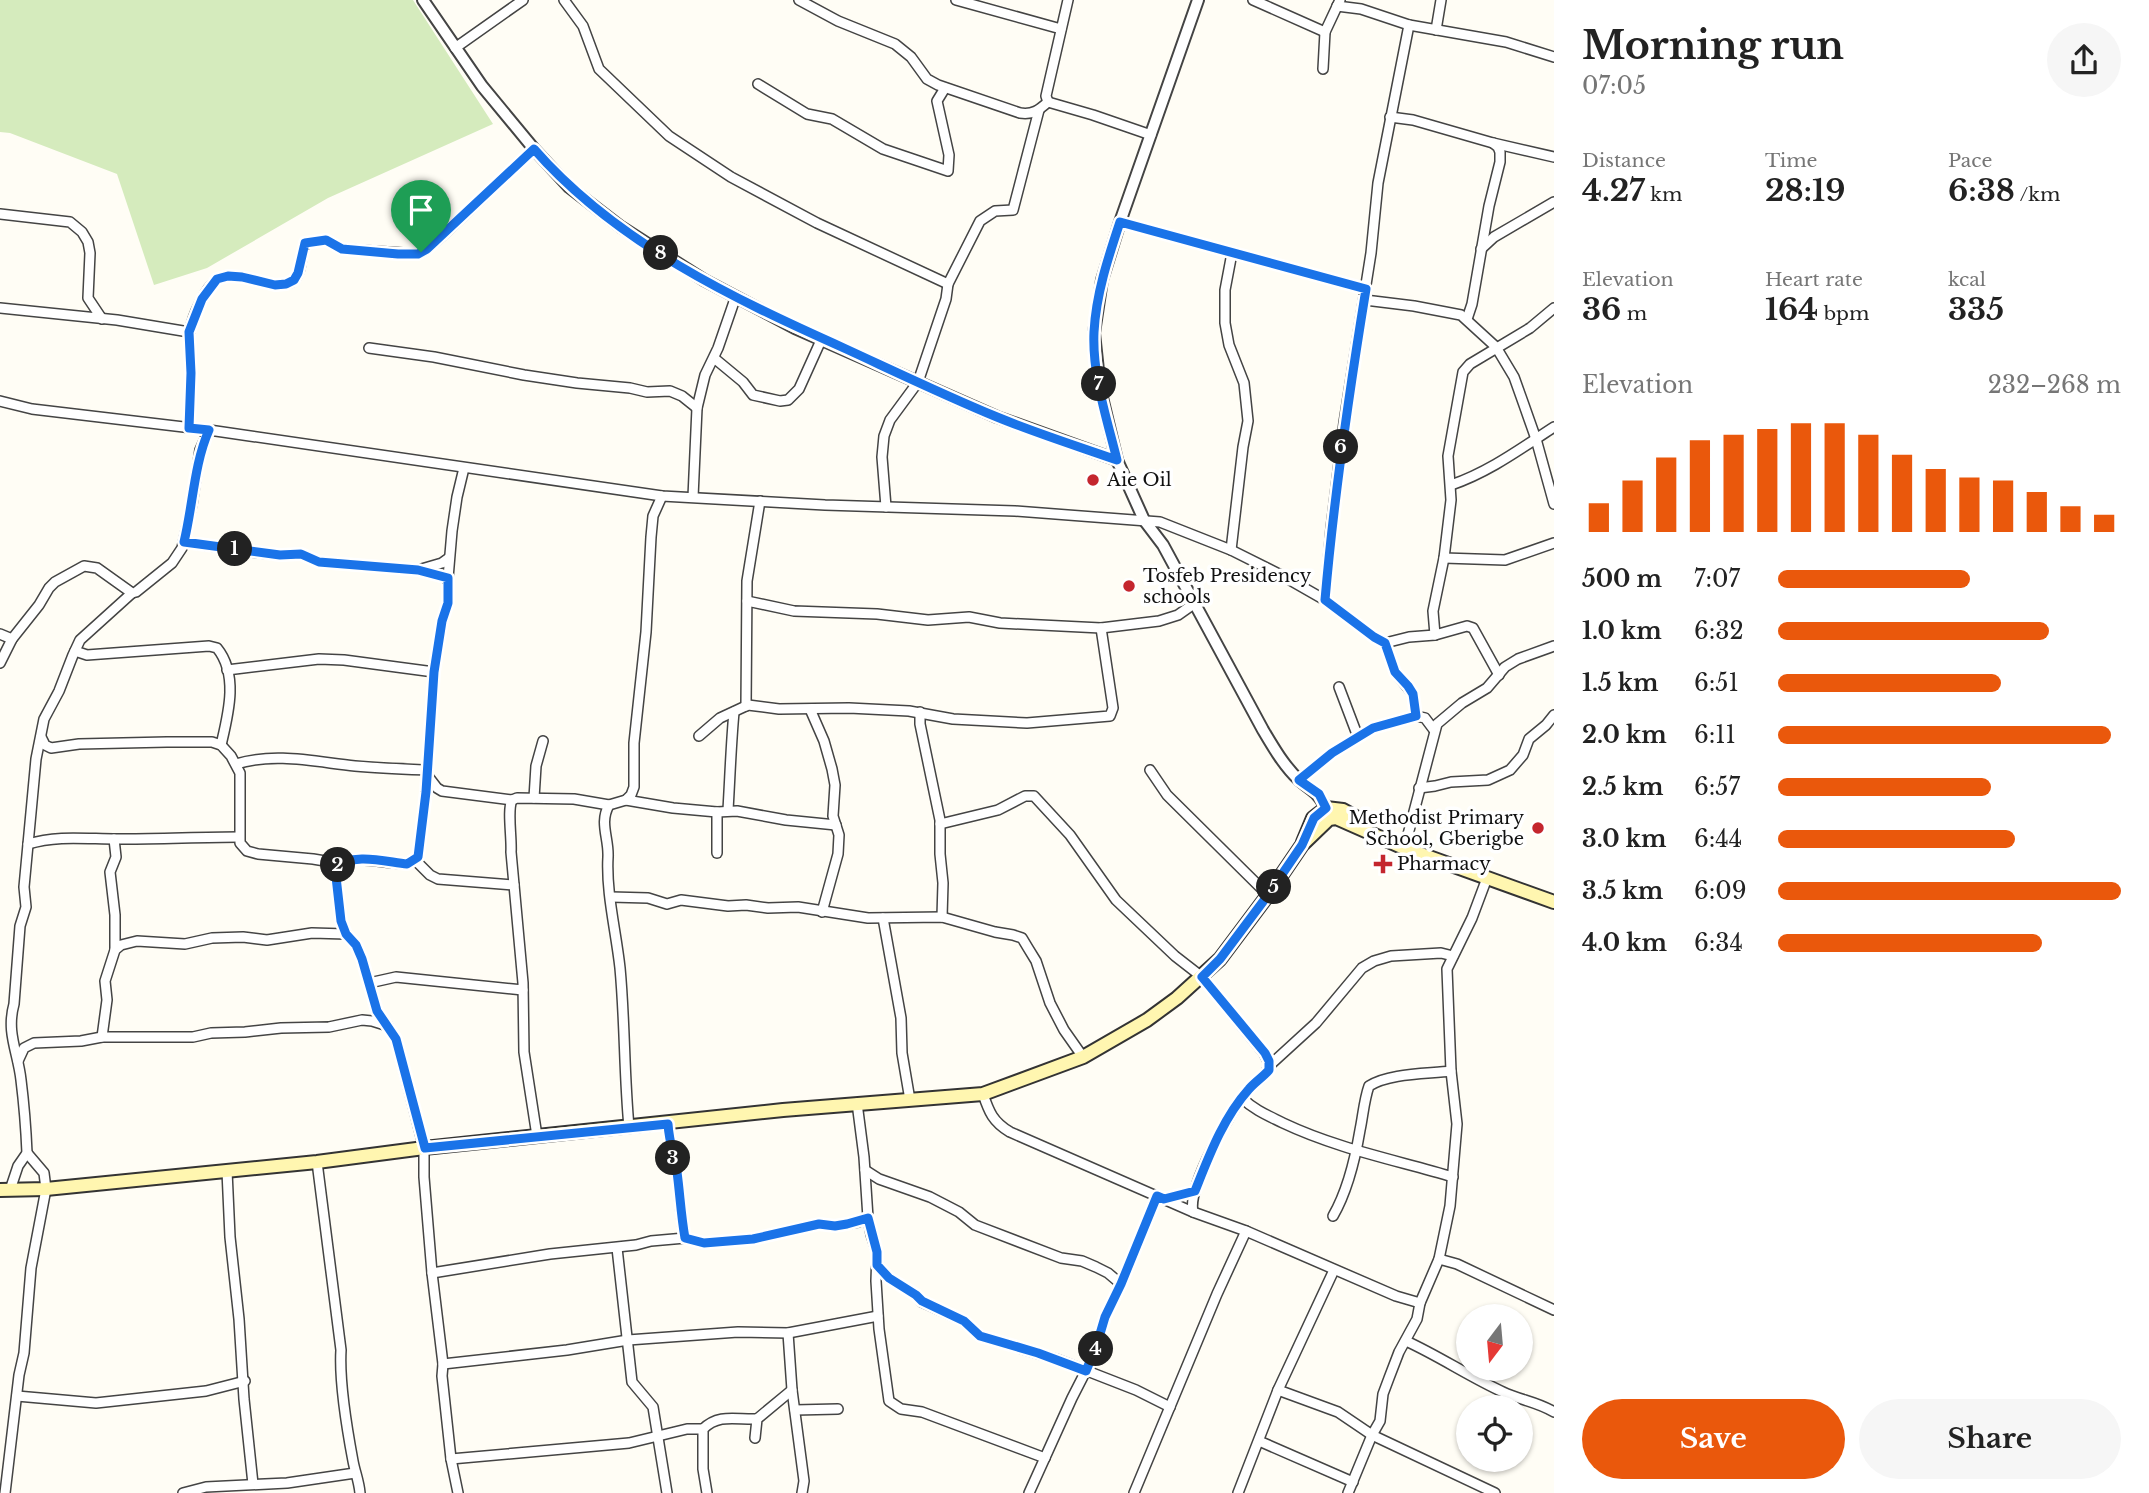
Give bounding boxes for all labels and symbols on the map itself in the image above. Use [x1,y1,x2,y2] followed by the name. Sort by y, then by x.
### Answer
[391,180,451,252] pin
[644,236,678,270] pin: 8
[1082,366,1116,402] pin: 7
[1324,430,1358,464] pin: 6
[1106,469,1172,491] place label: Aie Oil
[1085,472,1101,488] marker: Aie Oil
[218,532,252,566] pin: 1
[1143,565,1312,608] place label: Tosfeb Presidency schools
[1121,578,1137,594] marker: Tosfeb Presidency schools
[1349,807,1524,850] place label: Methodist Primary School, Gberigbe
[1530,820,1546,836] marker: Methodist Primary School, Gberigbe
[320,848,356,882] pin: 2
[1397,853,1491,875] place label: Pharmacy
[1375,856,1391,872] marker: Pharmacy
[1256,870,1292,904] pin: 5
[656,1140,690,1176] pin: 3
[1456,1304,1533,1381] north arrow
[1078,1332,1114,1366] pin: 4

